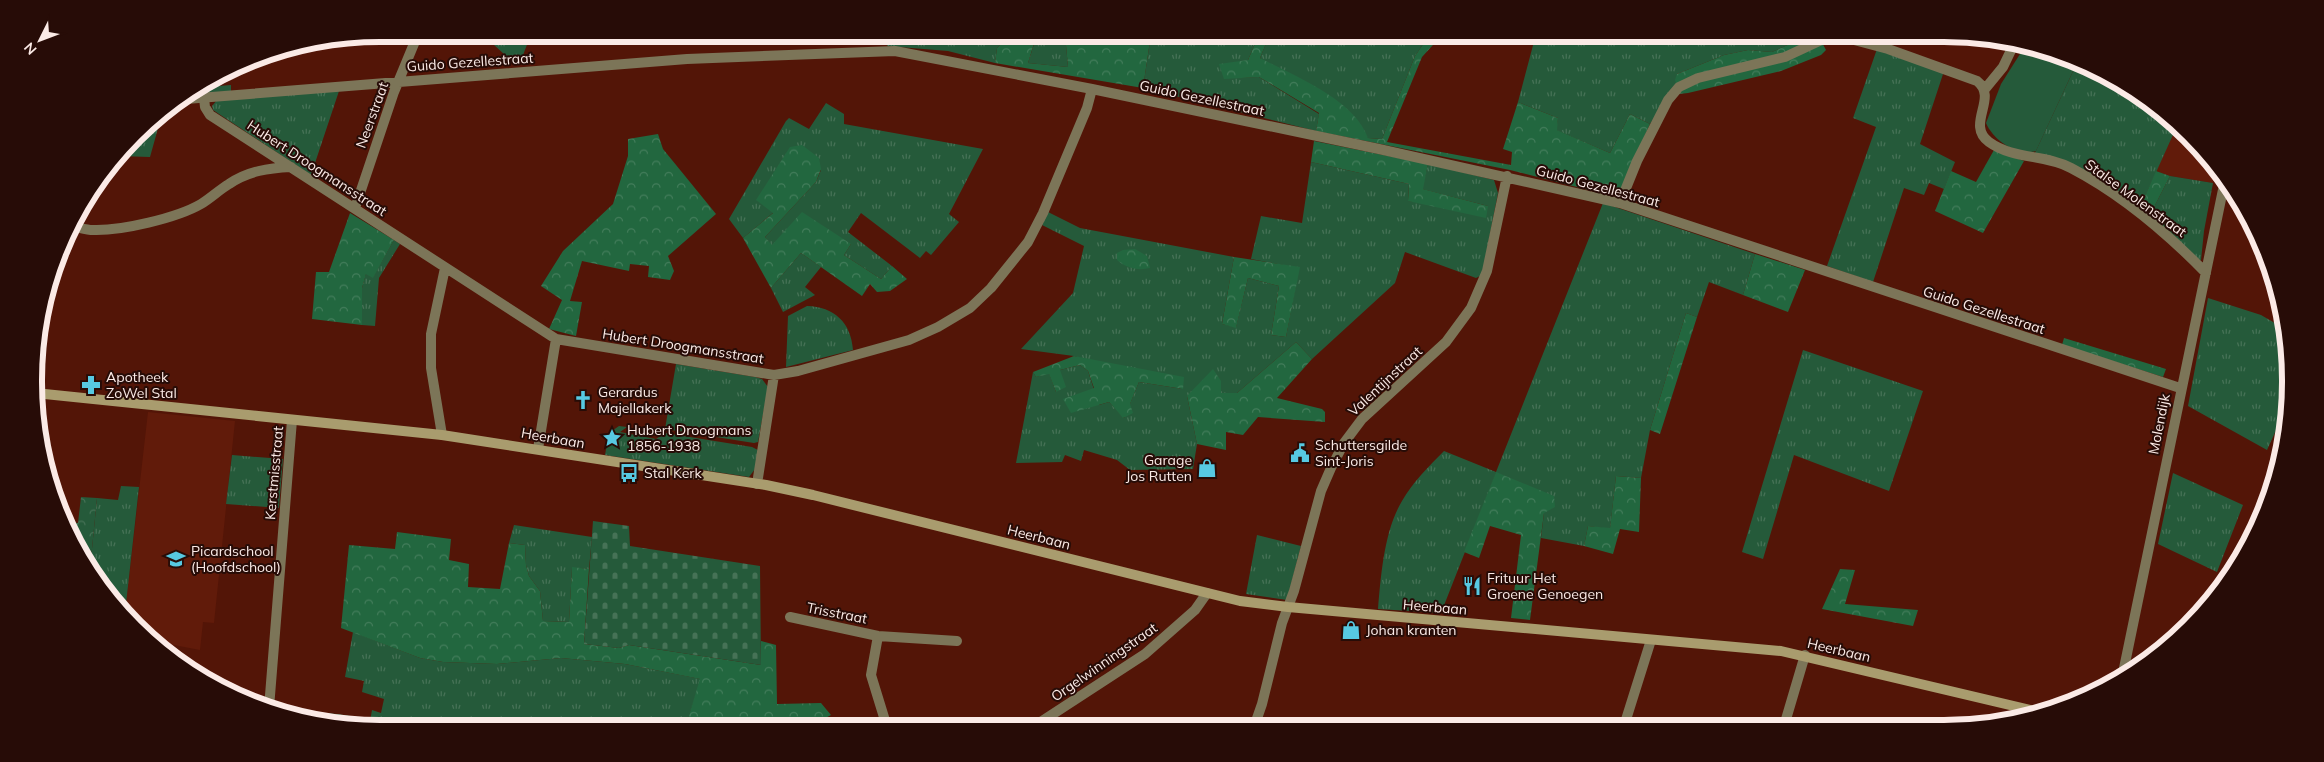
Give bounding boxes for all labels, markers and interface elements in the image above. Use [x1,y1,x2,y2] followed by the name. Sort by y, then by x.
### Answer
[15,15,65,65] north arrow
[20,39,41,59] text: N
[406,49,534,75] street label: Guido Gezellestraat
[1138,76,1266,120] street label: Guido Gezellestraat
[352,79,392,151] street label: Neerstraat
[244,116,390,220] street label: Hubert Droogmansstraat
[2082,155,2190,241] street label: Stalse Molenstraat
[1534,161,1662,211] street label: Guido Gezellestraat
[1921,282,2047,338] street label: Guido Gezellestraat
[601,324,765,368] street label: Hubert Droogmansstraat
[1344,342,1426,420] street label: Valentijnstraat
[106,368,177,402] place label: Apotheek ZoWel Stal
[80,374,102,396] pharmacy icon: Apotheek ZoWel Stal
[598,383,672,417] place label: Gerardus Majellakerk
[572,389,594,411] church icon: Gerardus Majellakerk
[2144,391,2174,456] street label: Molendijk
[627,421,752,455] place label: Hubert Droogmans 1856-1938
[520,424,586,452] street label: Heerbaan
[261,425,287,521] street label: Kerstmisstraat
[601,427,623,449] place icon: Hubert Droogmans 1856-1938
[1315,436,1407,470] place label: Schuttersgilde Sint-Joris
[1289,442,1311,464] public building icon: Schuttersgilde Sint-Joris
[1126,451,1192,485] place label: Garage Jos Rutten
[1196,457,1218,479] shop icon: Garage Jos Rutten
[618,462,640,484] bus stop icon: Stal Kerk
[644,464,702,482] place label: Stal Kerk
[1006,520,1072,554] street label: Heerbaan
[191,542,281,576] place label: Picardschool (Hoofdschool)
[165,548,187,570] school or university icon: Picardschool (Hoofdschool)
[1487,569,1603,603] place label: Frituur Het Groene Genoegen
[1461,575,1483,597] restaurant icon: Frituur Het Groene Genoegen
[1402,595,1468,619] street label: Heerbaan
[805,598,869,628] street label: Trisstraat
[1047,619,1161,705] street label: Orgelwinningstraat
[1340,619,1362,641] shop icon: Johan kranten
[1366,621,1457,639] place label: Johan kranten
[1806,634,1872,666] street label: Heerbaan

